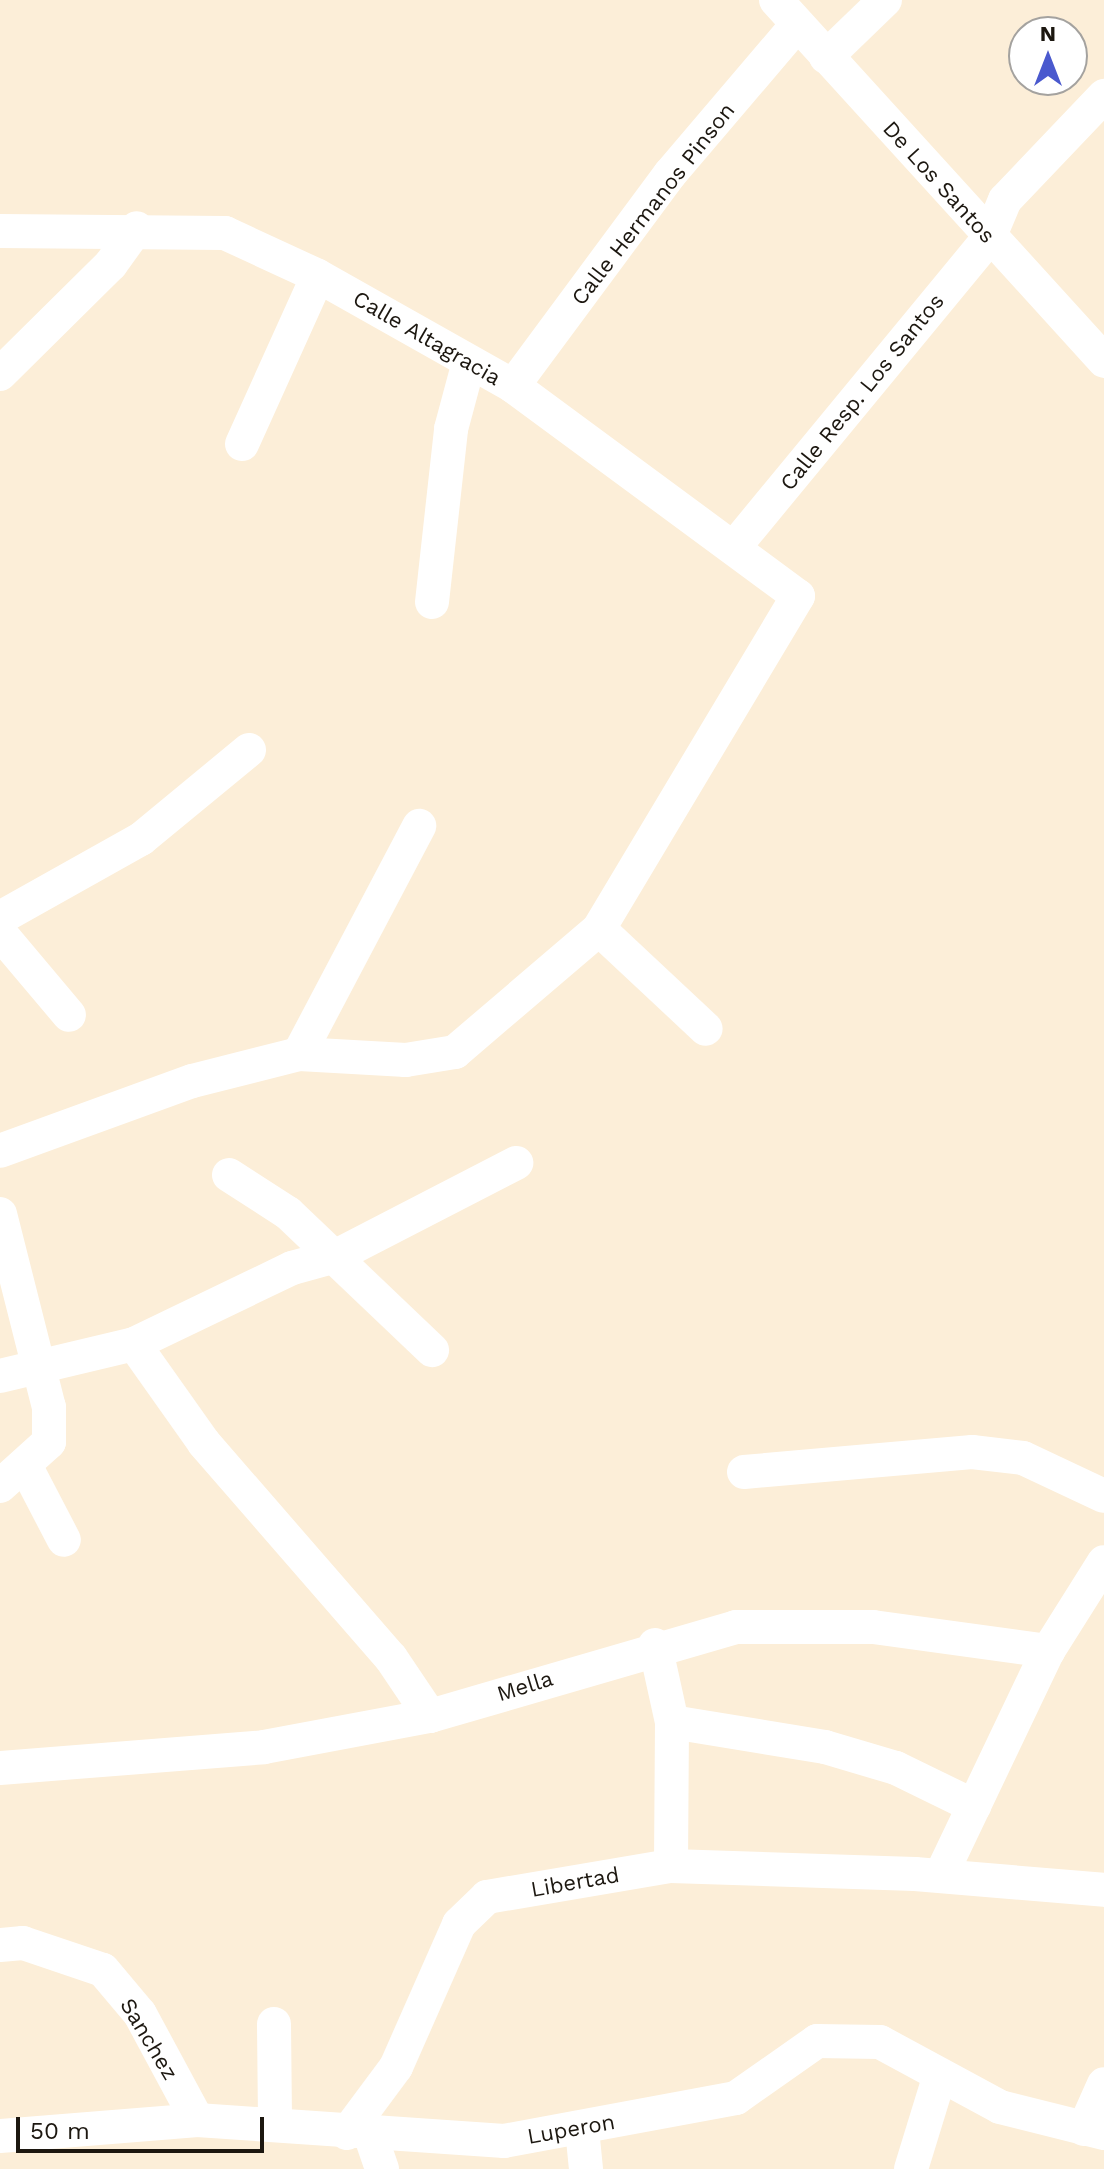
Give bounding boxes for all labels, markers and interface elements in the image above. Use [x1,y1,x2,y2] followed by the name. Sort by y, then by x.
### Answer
[1008,16,1088,96] north arrow
[1040,21,1056,46] text: N
[566,98,740,310] street label: Calle Hermanos Pinson
[877,116,1001,248] street label: De Los Santos
[348,285,506,391] street label: Calle Altagracia
[775,288,949,496] street label: Calle Resp. Los Santos
[494,1665,556,1707] street label: Mella
[529,1861,621,1903] street label: Libertad
[114,1993,184,2085] street label: Sanchez
[20,2101,268,2151] scale bar
[525,2108,617,2150] street label: Luperon
[30,2117,90,2145] text: 50 m

